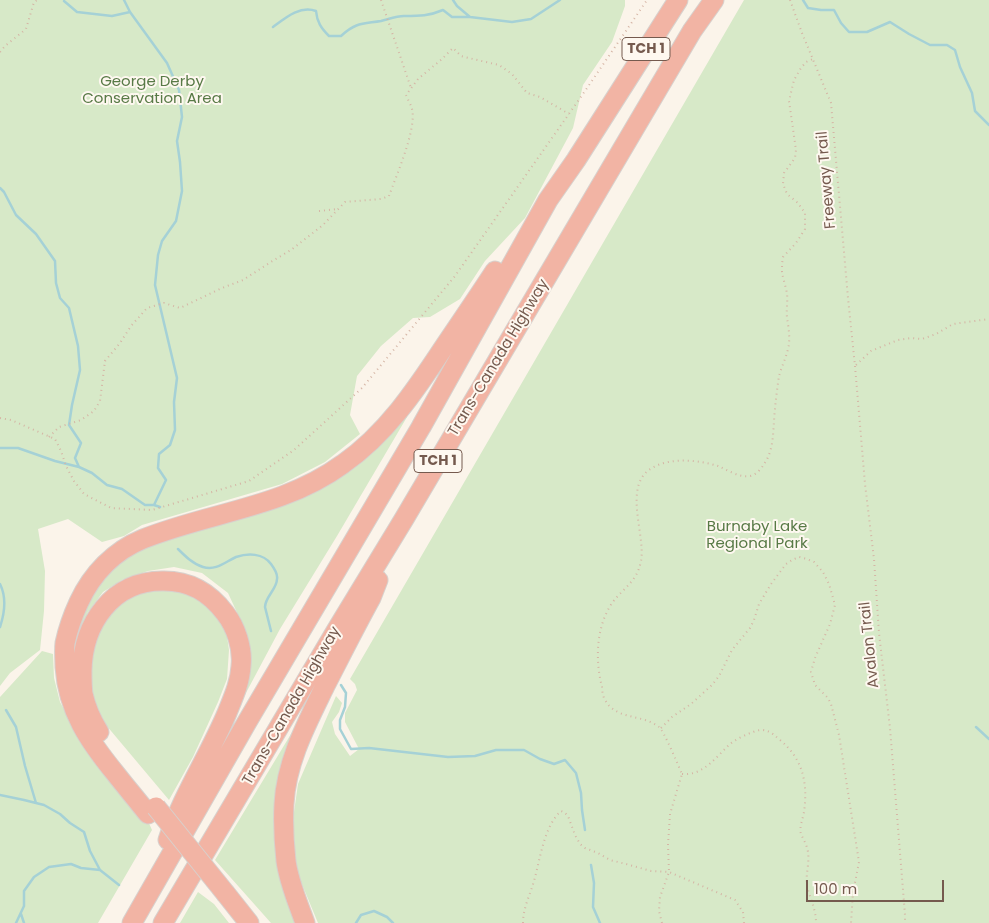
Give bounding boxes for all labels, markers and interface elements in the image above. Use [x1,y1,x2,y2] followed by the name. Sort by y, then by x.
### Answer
[622,38,670,61] road number: TCH 1
[82,73,222,108] park label: George Derby Conservation Area
[814,130,840,230] street label: Freeway Trail
[445,276,553,440] street label: Trans-Canada Highway
[414,450,462,472] road number: TCH 1
[706,518,808,553] park label: Burnaby Lake Regional Park
[857,601,883,689] street label: Avalon Trail
[239,624,345,788] street label: Trans-Canada Highway
[809,870,946,902] scale bar
[814,878,857,899] text: 100 m

